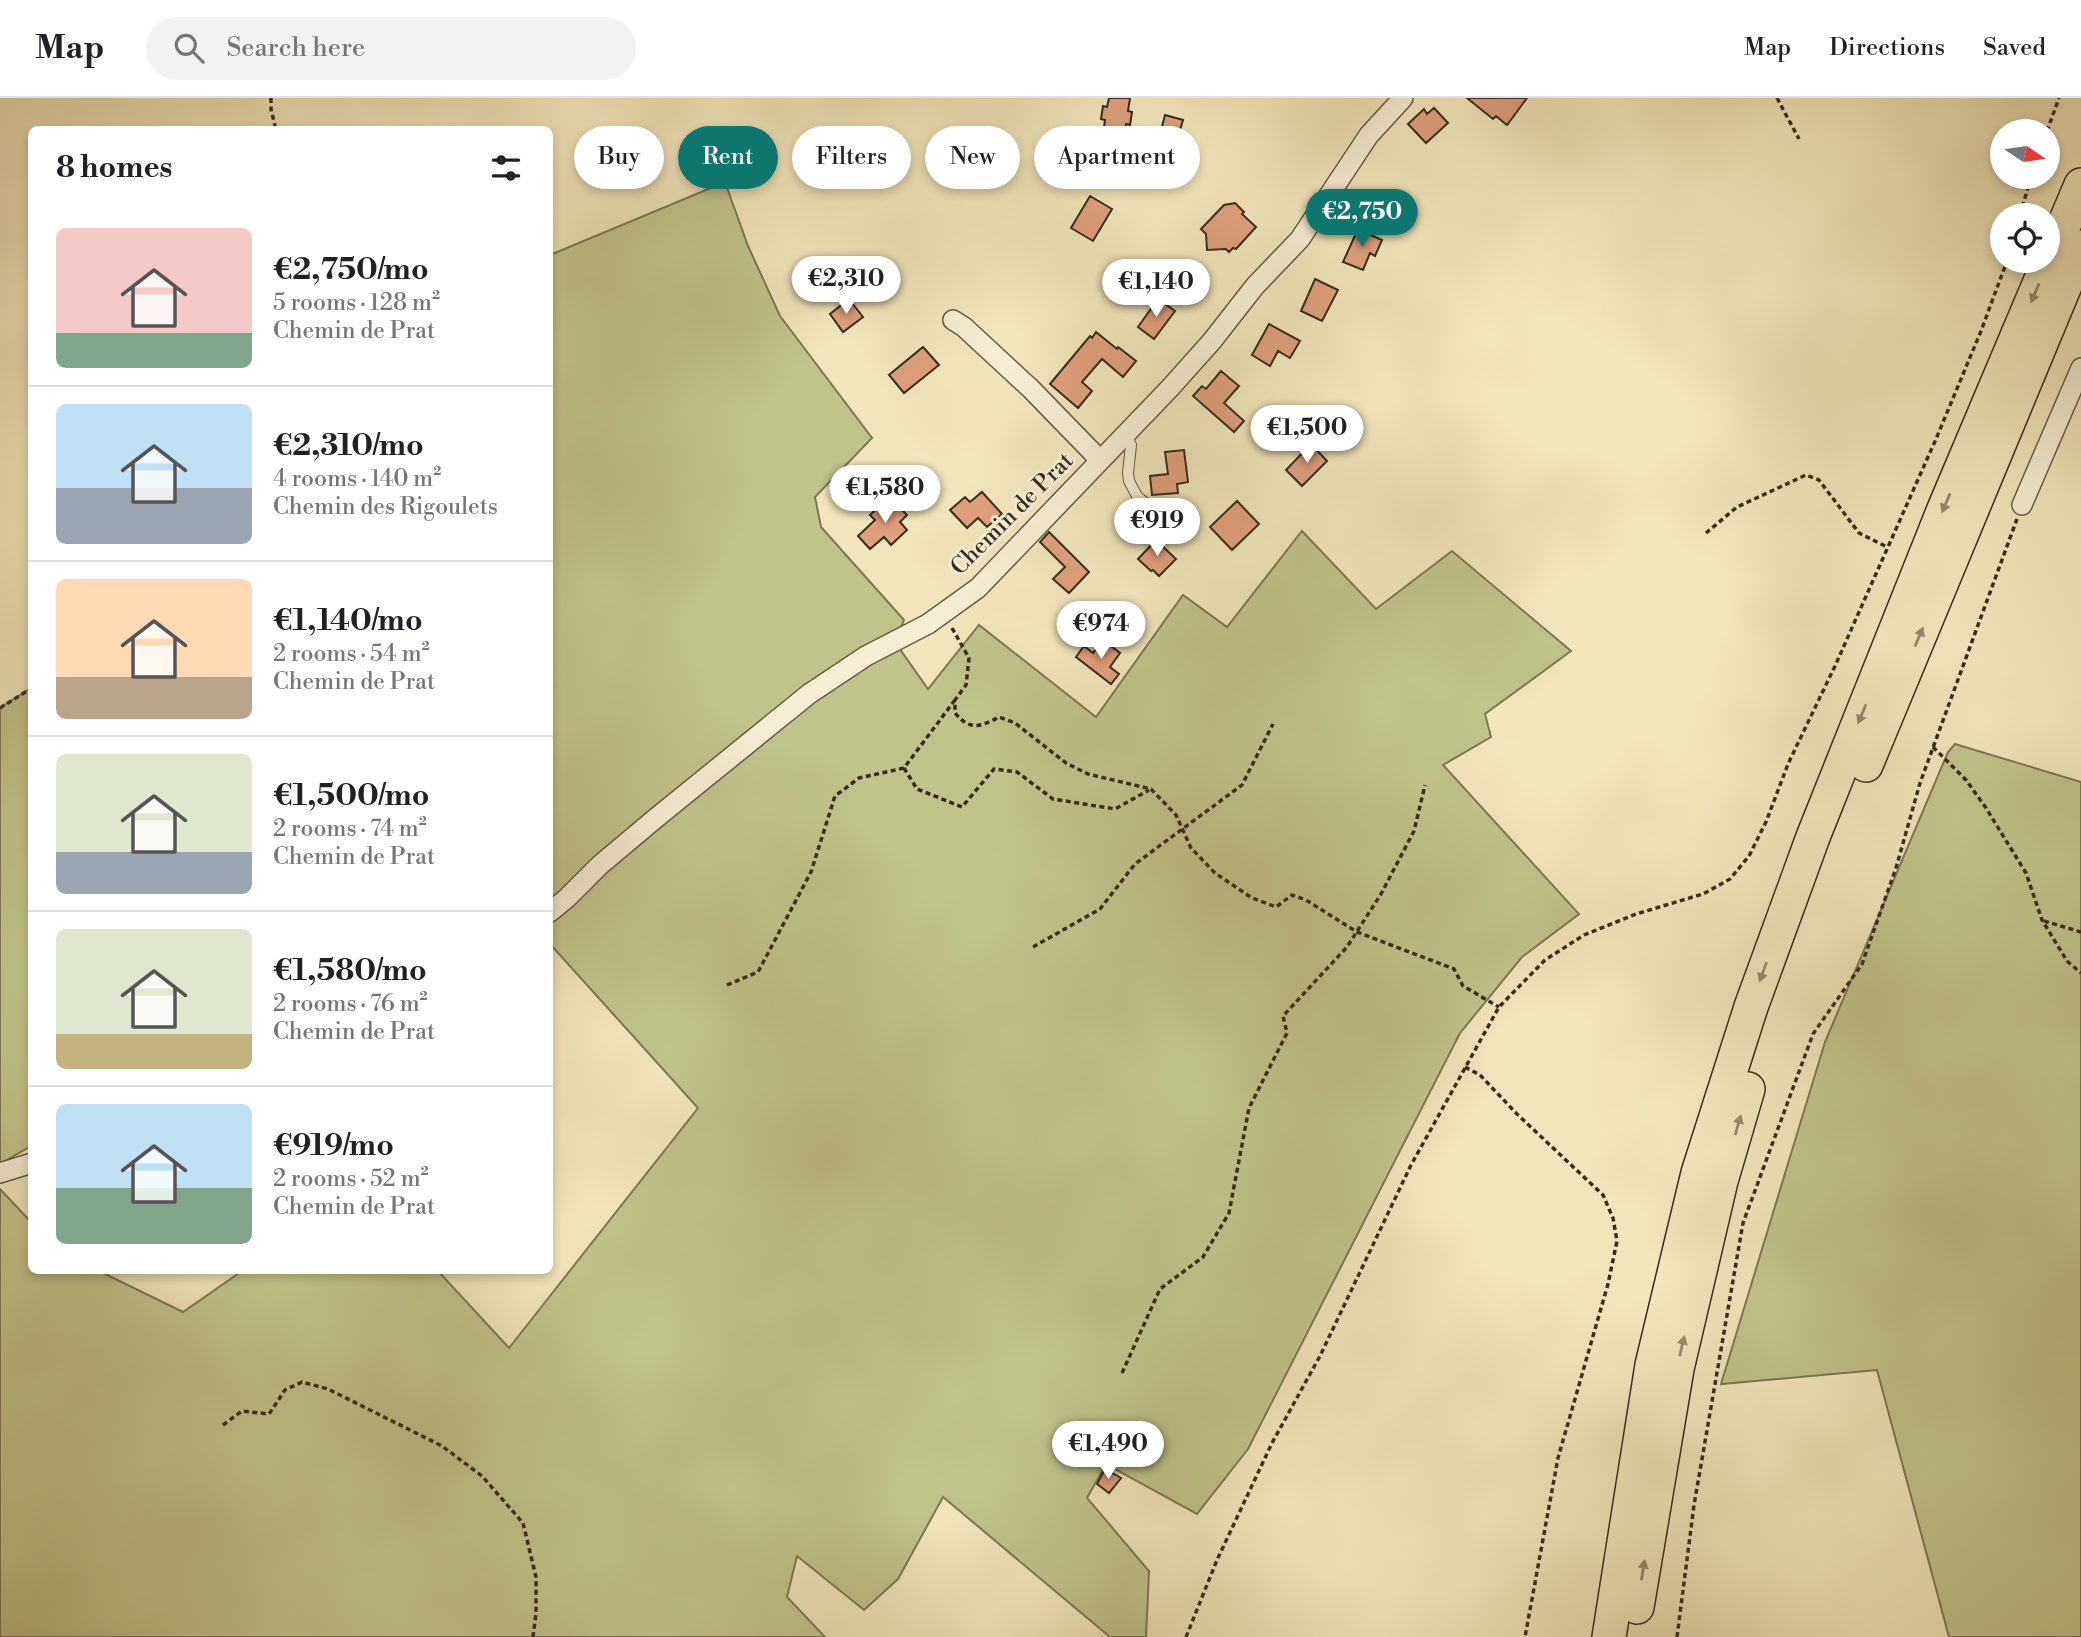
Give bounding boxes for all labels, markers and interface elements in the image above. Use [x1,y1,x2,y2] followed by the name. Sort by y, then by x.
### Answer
[146,17,636,80] search box
[35,28,104,69] text: Map
[170,29,208,67] icon: search
[226,32,365,64] text: Search here
[1744,33,1791,63] text: Map
[1829,33,1945,63] text: Directions
[1983,33,2046,63] text: Saved
[1990,119,2060,189] north arrow
[1990,119,2060,273] map controls
[574,126,664,189] chip: Buy
[678,126,778,189] chip: Rent
[792,126,911,189] chip: Filters
[925,126,1020,189] chip: New
[1034,126,1200,189] chip: Apartment
[56,149,172,187] text: 8 homes
[487,149,525,187] icon: filters
[1305,190,1419,249] pin: €2,750
[1322,198,1402,226] text: €2,750
[1990,203,2060,273] button: locate
[273,251,429,289] text: €2,750/mo
[112,256,196,340] icon: home
[789,256,903,316] pin: €2,310
[1099,260,1213,319] pin: €1,140
[808,265,884,293] text: €2,310
[1118,268,1194,296] text: €1,140
[2029,283,2040,304] one-way arrow
[273,289,440,317] text: 5 rooms · 128 m²
[273,317,435,345] text: Chemin de Prat
[1250,406,1364,465] pin: €1,500
[1266,414,1348,442] text: €1,500
[273,427,424,465] text: €2,310/mo
[112,432,196,516] icon: home
[945,447,1079,581] street label: Chemin de Prat
[273,465,441,493] text: 4 rooms · 140 m²
[828,466,942,525] pin: €1,580
[845,474,925,502] text: €1,580
[1941,492,1952,513] one-way arrow
[273,493,498,521] text: Chemin des Rigoulets
[1116,498,1198,558] pin: €919
[1130,507,1184,535] text: €919
[273,602,423,640] text: €1,140/mo
[1060,602,1142,661] pin: €974
[112,607,196,691] icon: home
[1073,610,1129,638] text: €974
[1914,626,1925,647] one-way arrow
[273,640,430,668] text: 2 rooms · 54 m²
[273,668,435,696] text: Chemin de Prat
[1857,704,1868,725] one-way arrow
[273,777,429,815] text: €1,500/mo
[112,782,196,866] icon: home
[273,815,427,843] text: 2 rooms · 74 m²
[273,843,435,871] text: Chemin de Prat
[273,952,427,990] text: €1,580/mo
[112,957,196,1041] icon: home
[1758,962,1769,983] one-way arrow
[273,990,428,1018] text: 2 rooms · 76 m²
[273,1018,435,1046] text: Chemin de Prat
[1733,1114,1743,1135] one-way arrow
[273,1127,394,1165] text: €919/mo
[112,1132,196,1216] icon: home
[273,1165,429,1193] text: 2 rooms · 52 m²
[273,1193,435,1221] text: Chemin de Prat
[1677,1335,1688,1357] one-way arrow
[1051,1422,1165,1481] pin: €1,490
[1068,1430,1148,1458] text: €1,490
[1638,1559,1649,1581] one-way arrow

